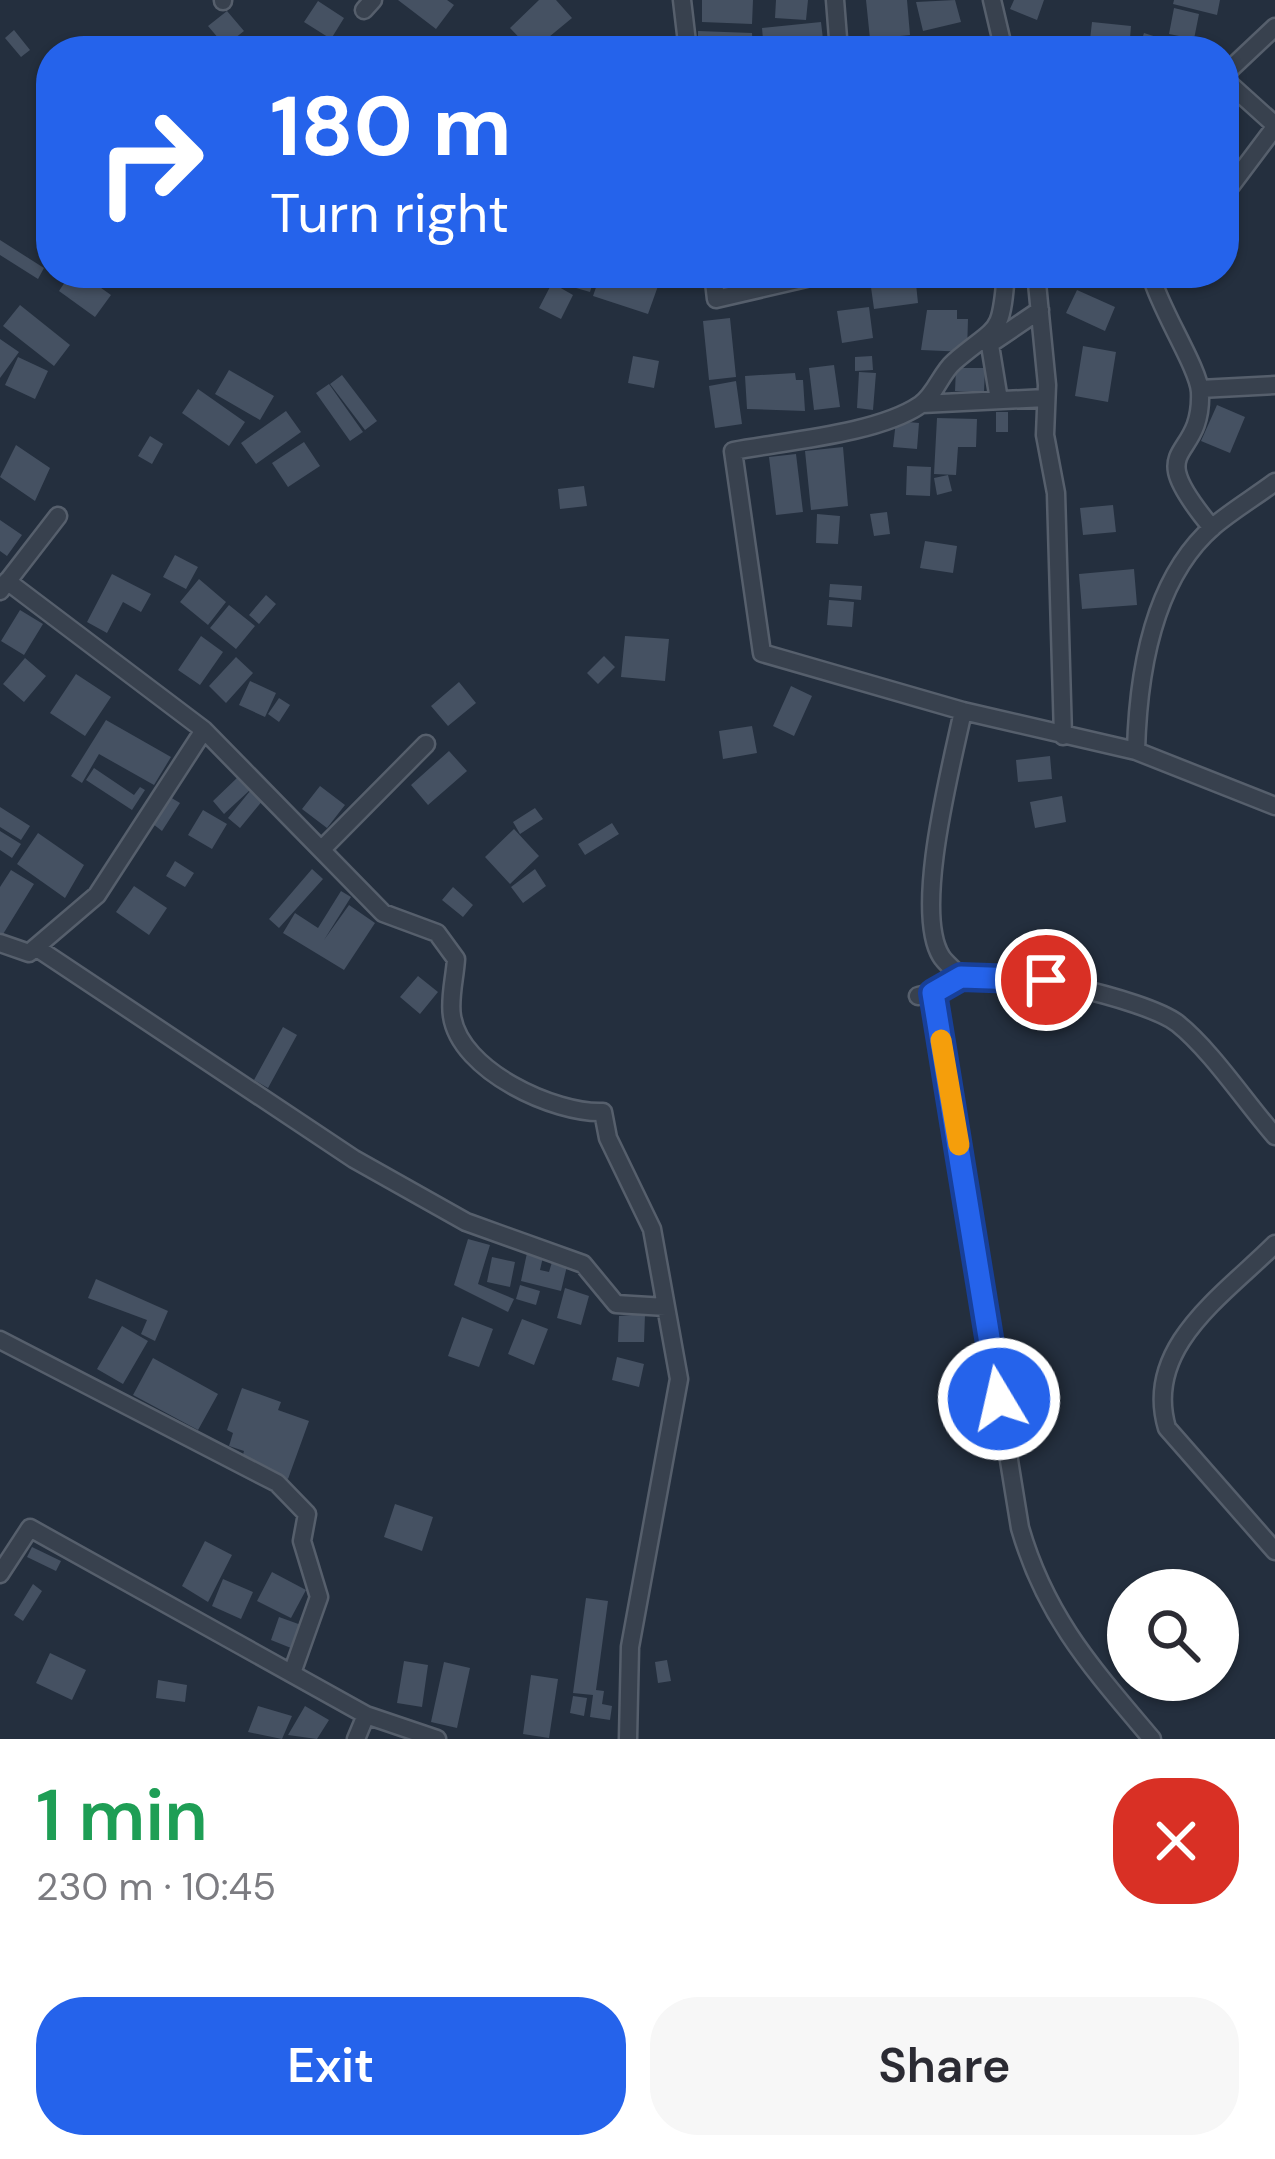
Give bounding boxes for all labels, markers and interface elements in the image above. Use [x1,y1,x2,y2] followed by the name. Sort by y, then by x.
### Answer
[270,72,512,181] text: 180 m
[72,84,228,240] icon: right
[270,178,509,249] text: Turn right
[995,929,1097,1031] pin
[1013,947,1079,1013] icon: arrive
[936,1336,1062,1462] position arrow
[1107,1569,1239,1701] map controls
[1107,1569,1239,1701] button: search
[36,1769,208,1862] text: 1 min
[1113,1778,1239,1904] button: close
[36,1861,276,1912] text: 230 m · 10:45
[36,1997,626,2135] button: Exit
[650,1997,1239,2135] button: Share

